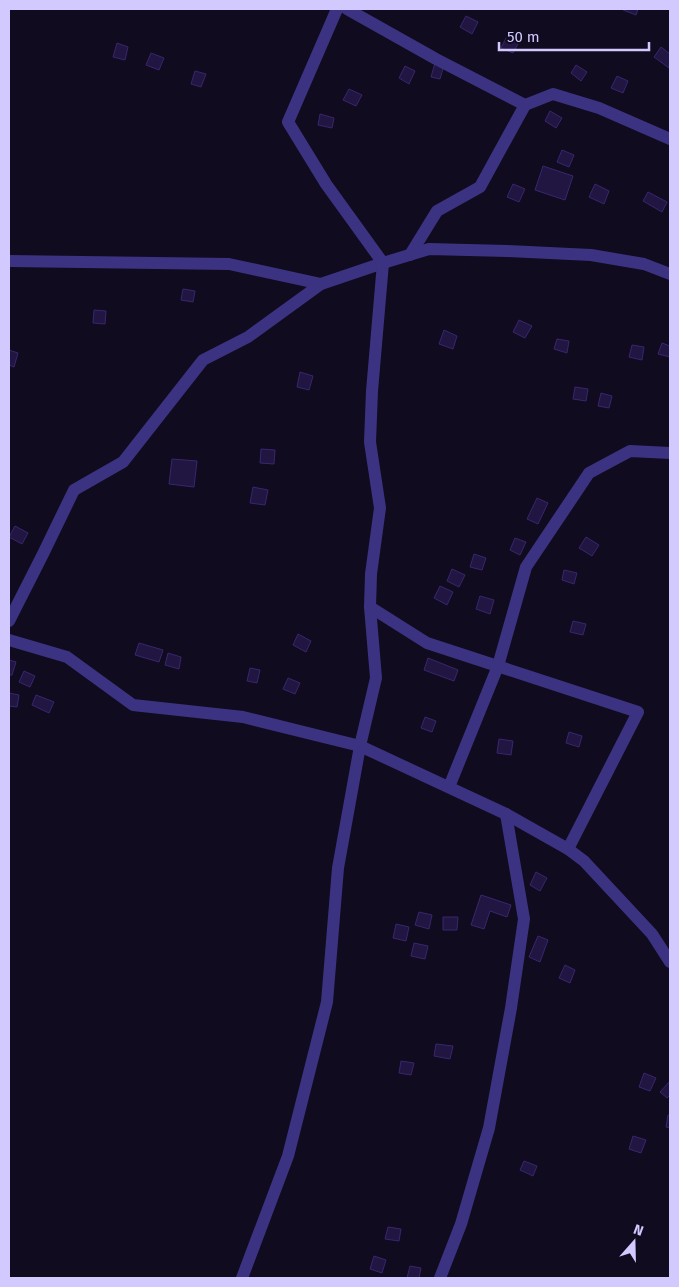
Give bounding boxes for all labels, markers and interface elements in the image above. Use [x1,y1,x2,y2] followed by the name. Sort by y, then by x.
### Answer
[499,20,649,52] scale bar
[507,28,540,46] text: 50 m
[609,1217,659,1267] north arrow
[631,1221,646,1240] text: N

